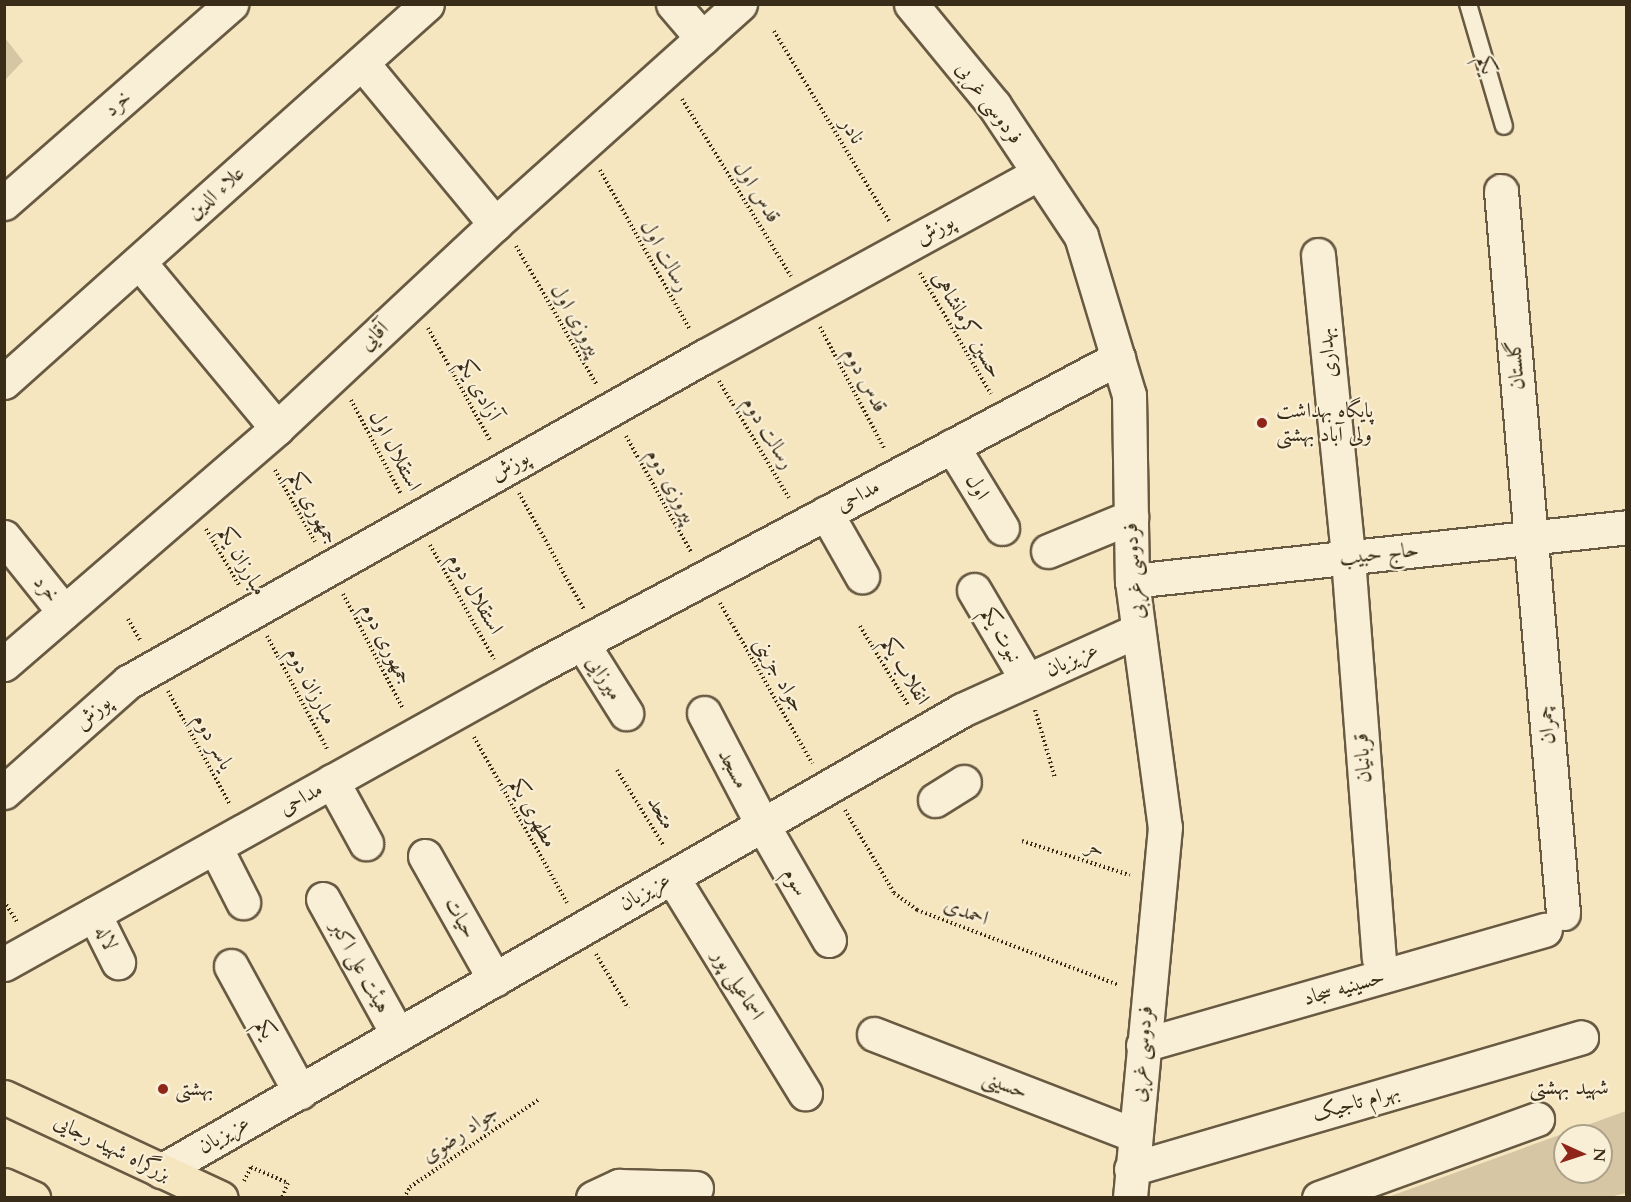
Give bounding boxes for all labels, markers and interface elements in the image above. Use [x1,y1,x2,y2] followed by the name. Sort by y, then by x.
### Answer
[1471,52,1501,78] street label: یکم
[950,57,1028,149] street label: فردوسی غربی
[99,85,137,123] street label: خرد
[834,113,870,149] street label: نادر
[728,156,786,228] street label: قدس اول
[182,161,250,225] street label: علاء الدین
[911,209,959,251] street label: پوزش
[635,216,695,296] street label: رسالت اول
[926,267,1008,383] street label: حسین کرمانشاهی
[545,279,607,361] street label: پیروزی اول
[354,316,394,356] street label: آقایی
[1313,327,1343,379] street label: بهداری
[1501,339,1531,391] street label: گلستان
[837,343,893,417] street label: قدس دوم
[452,355,506,425] street label: آزادی یکم
[737,392,799,474] street label: رسالت دوم
[1276,398,1373,448] place label: پایگاه بهداشت ولی آباد بهشتی
[363,406,427,496] street label: استقلال اول
[1253,414,1271,432] marker: پایگاه بهداشت ولی آباد بهشتی
[640,444,702,528] street label: پیروزی دوم
[486,445,534,487] street label: پوزش
[283,467,343,549] street label: جمهوری یکم
[960,470,994,504] street label: اول
[832,474,884,518] street label: مداحی
[212,522,272,600] street label: مبارزان یکم
[1118,522,1150,620] street label: فردوسی غربی
[1338,537,1420,571] street label: حاج حبیب
[442,549,508,639] street label: استقلال دوم
[27,570,65,608] street label: خرد
[355,599,417,689] street label: جمهوری دوم
[975,603,1027,667] street label: نبوت یکم
[748,633,810,717] street label: جواد جزینی
[875,633,935,709] street label: انقلاب یکم
[1042,637,1102,683] street label: عزیزیان
[280,643,342,729] street label: مبارزان دوم
[581,651,627,705] street label: میرزایی
[70,690,116,736] street label: پوزش
[1533,704,1561,746] street label: چمران
[187,709,239,775] street label: یاسر دوم
[1349,732,1377,784] street label: قربانیان
[712,745,754,793] street label: مسجد
[504,774,562,852] street label: مطهری یکم
[275,777,327,821] street label: مداحی
[641,792,681,834] street label: متحد
[1082,833,1108,863] street label: حر
[777,863,813,901] street label: سوم
[615,867,675,917] street label: عزیزیان
[940,892,992,932] street label: احمدی
[438,893,482,943] street label: حیات
[324,916,396,1018] street label: هیئت علی اکبر
[89,921,123,955] street label: لاله
[707,945,769,1025] street label: اسماعیلی پور
[1300,964,1388,1012] street label: حسینیه سجاد
[1125,1005,1159,1103] street label: فردوسی غربی
[249,1015,281,1043] street label: یکم
[979,1065,1031,1105] street label: حسینی
[1529,1075,1609,1101] district label: شهید بهشتی
[175,1076,213,1102] place label: بهشتی
[1310,1079,1402,1127] street label: بهرام تاجیک
[156,1082,170,1096] marker: بهشتی
[417,1099,503,1169] street label: جواد رضوی
[50,1109,174,1187] street label: بزرگراه شهید رجایی
[194,1110,254,1160] street label: عزیزیان
[1553,1124,1613,1184] north arrow
[1588,1147,1610,1162] text: N

